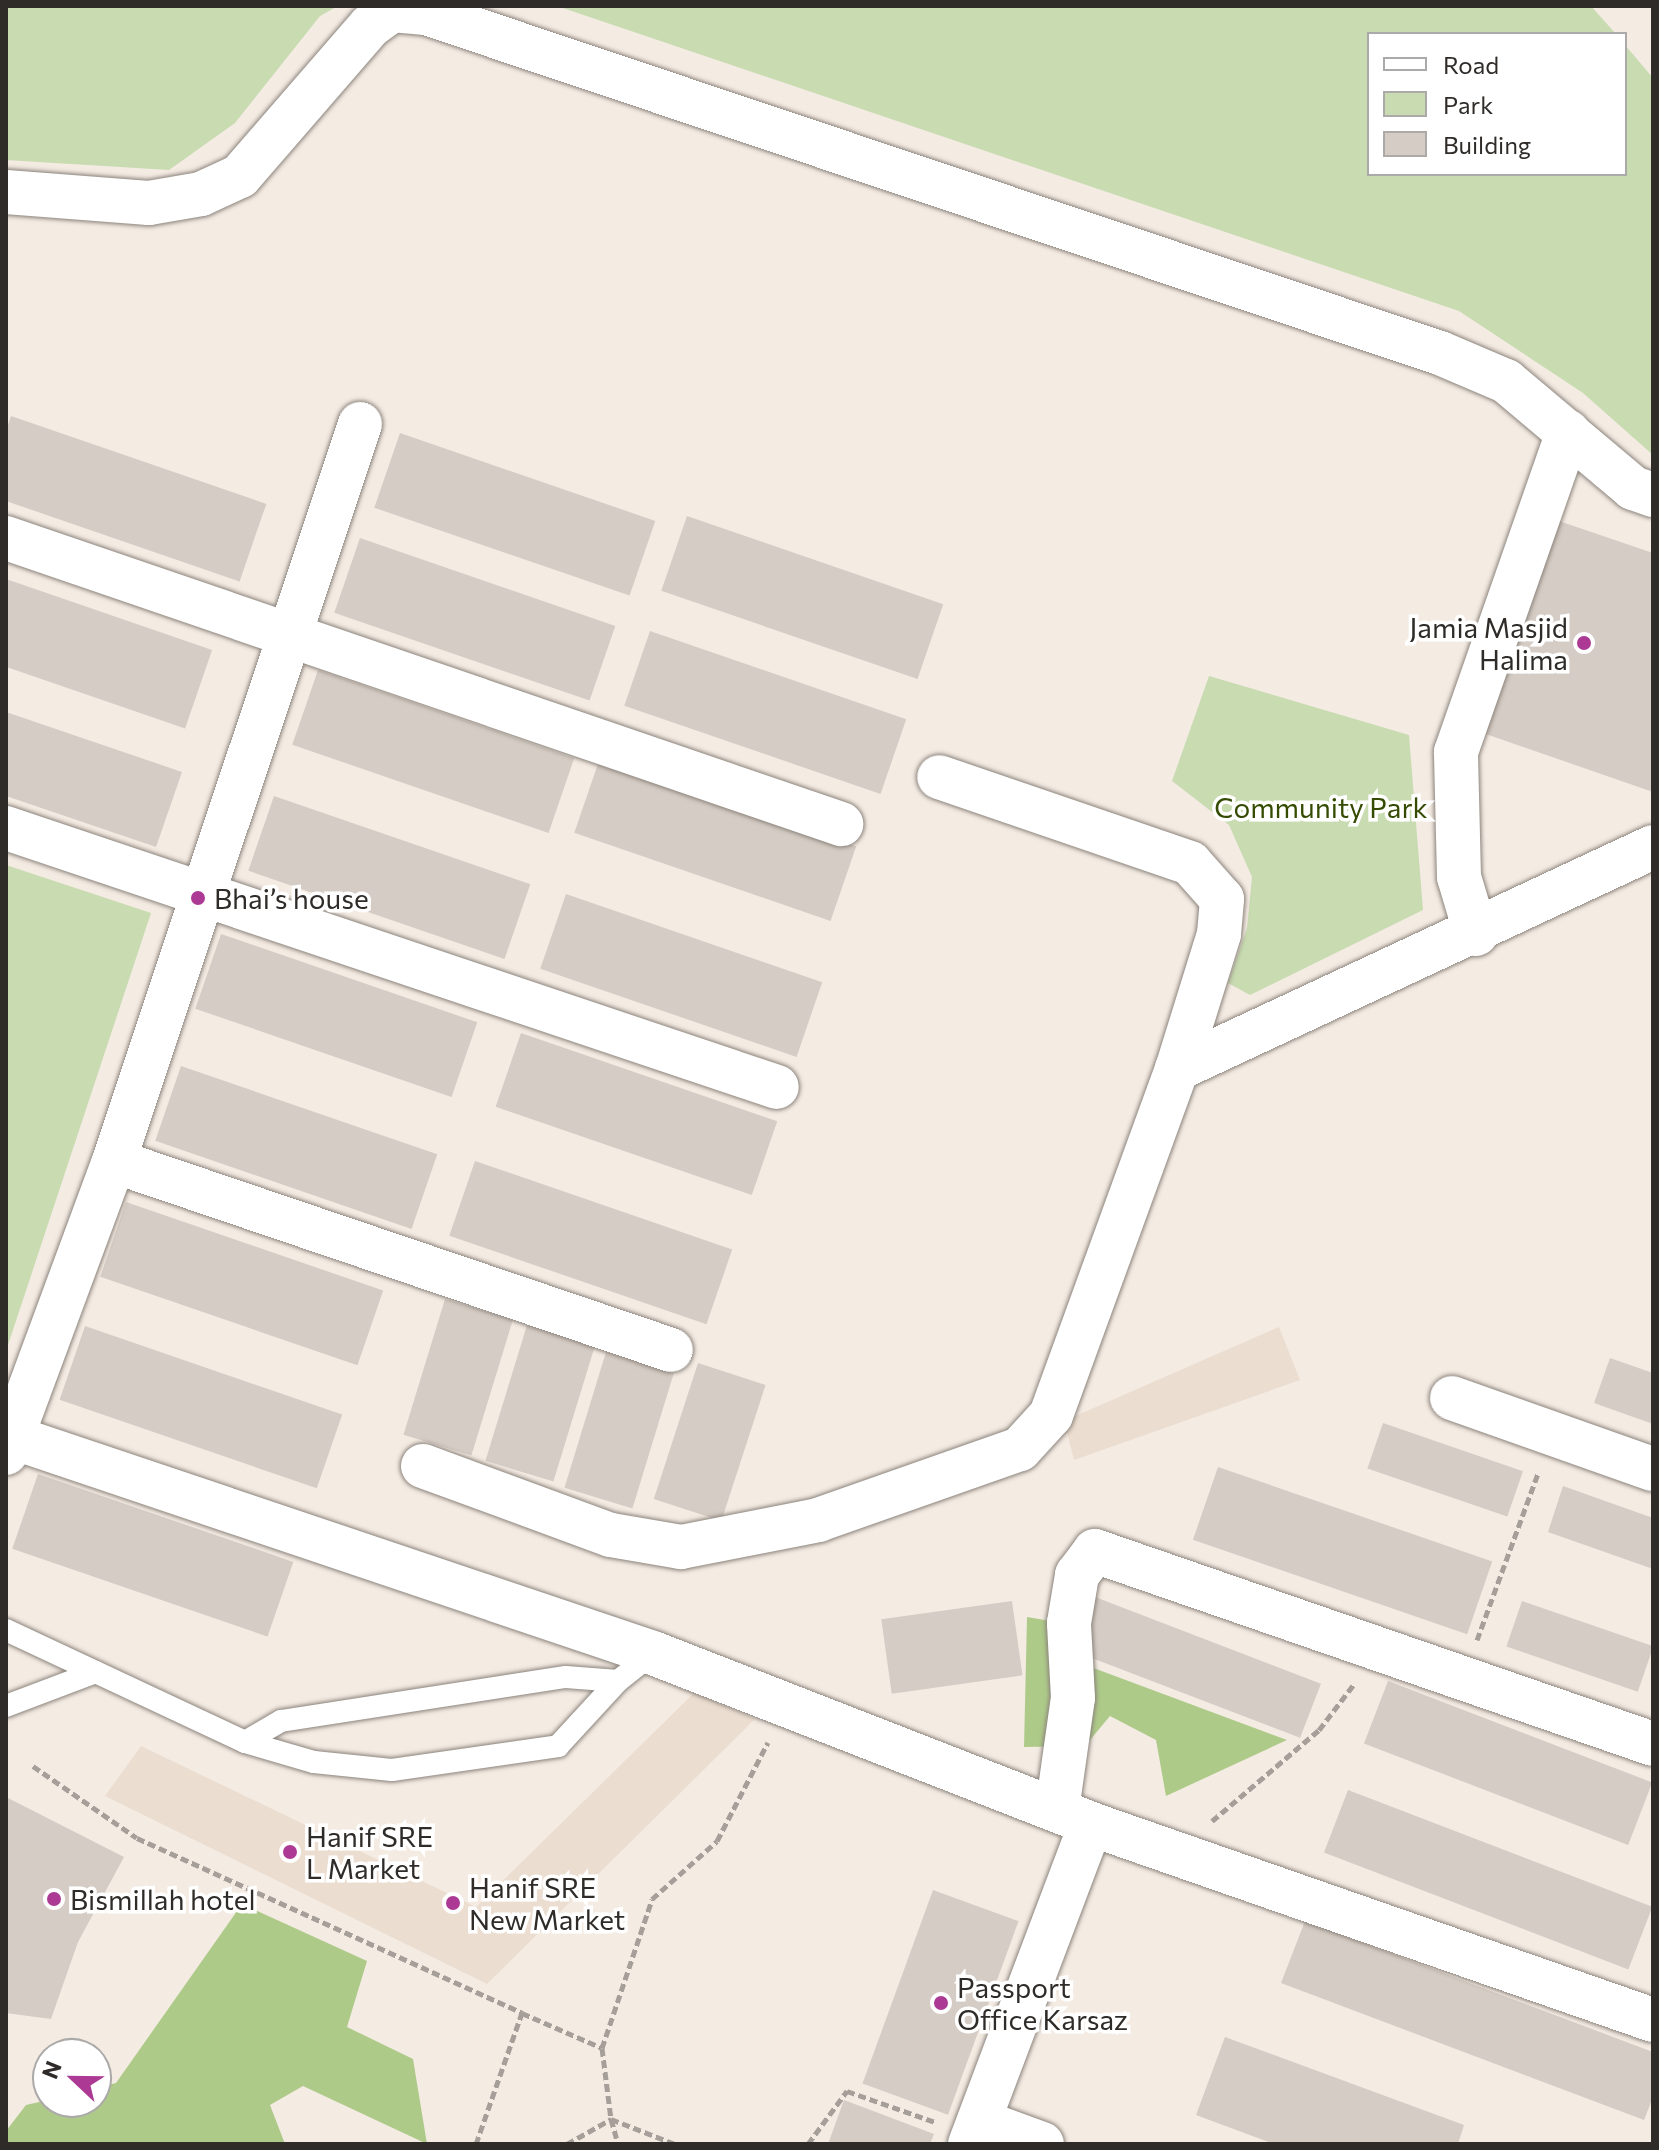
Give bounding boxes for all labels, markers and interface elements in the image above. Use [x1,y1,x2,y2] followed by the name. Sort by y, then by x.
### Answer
[1367,32,1627,176] legend
[1443,50,1499,79] text: Road
[1443,90,1493,119] text: Park
[1443,130,1531,159] text: Building
[1409,610,1568,676] place label: Jamia Masjid Halima
[1575,634,1593,652] marker: Jamia Masjid Halima
[1214,790,1428,824] park label: Community Park
[214,881,369,915] place label: Bhai’s house
[189,889,207,907] marker: Bhai’s house
[306,1819,433,1885] place label: Hanif SRE L Market
[281,1843,299,1861] marker: Hanif SRE L Market
[469,1870,625,1936] place label: Hanif SRE New Market
[70,1882,256,1916] place label: Bismillah hotel
[45,1890,63,1908] marker: Bismillah hotel
[444,1894,462,1912] marker: Hanif SRE New Market
[957,1970,1128,2036] place label: Passport Office Karsaz
[932,1994,950,2012] marker: Passport Office Karsaz
[32,2038,112,2118] north arrow
[36,2057,67,2082] text: N

